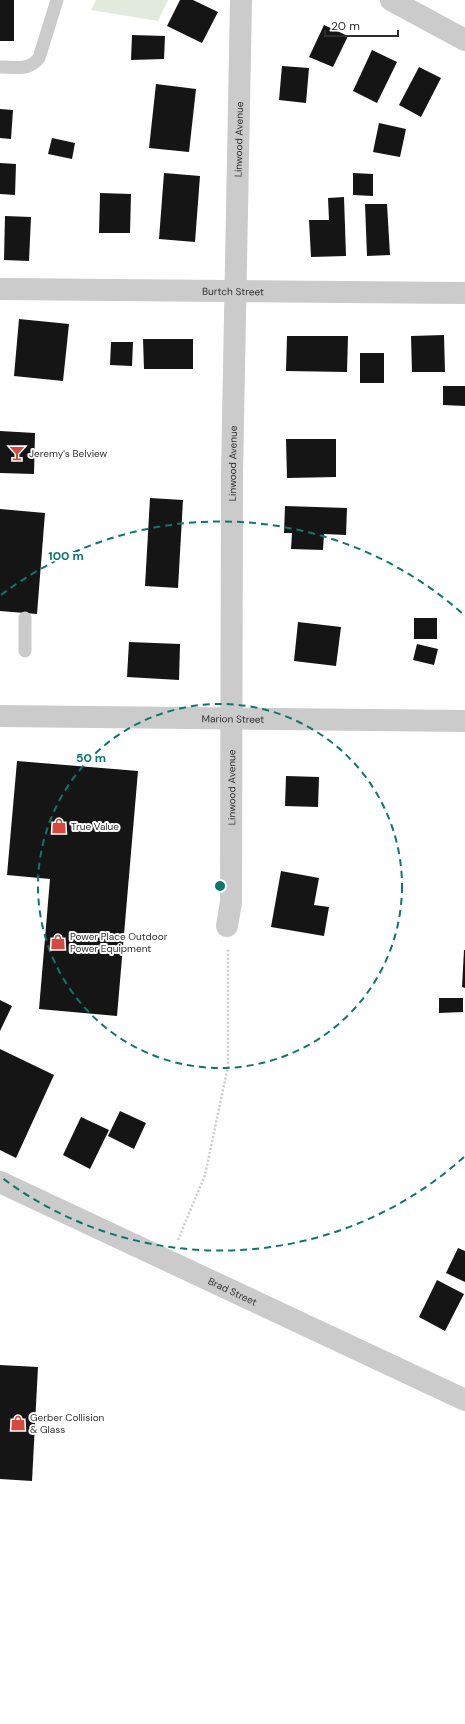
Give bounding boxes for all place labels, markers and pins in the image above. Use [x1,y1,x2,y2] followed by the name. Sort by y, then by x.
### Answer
[8,444,26,462] bar icon: Jeremy's Belview
[29,447,108,460] place label: Jeremy's Belview
[50,817,68,835] shop icon: True Value
[71,820,119,833] place label: True Value
[213,879,227,893] centre of rings
[70,930,168,955] place label: Power Place Outdoor Power Equipment
[49,933,67,951] shop icon: Power Place Outdoor Power Equipment
[30,1411,105,1436] place label: Gerber Collision & Glass
[9,1414,27,1432] shop icon: Gerber Collision & Glass

